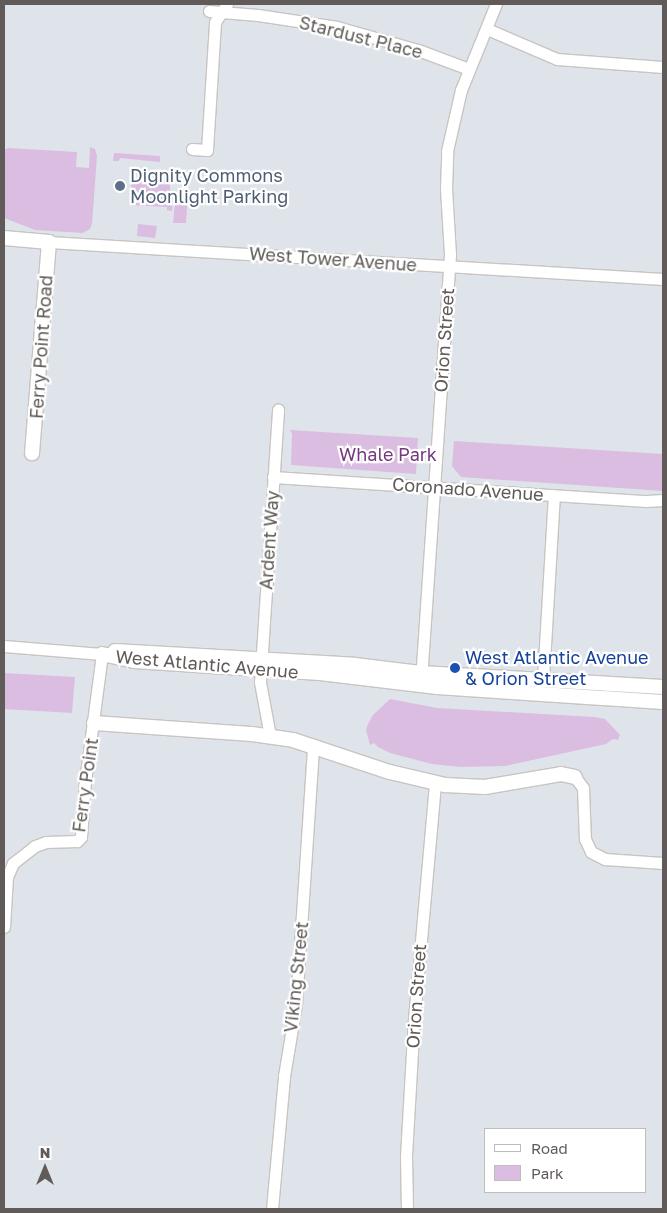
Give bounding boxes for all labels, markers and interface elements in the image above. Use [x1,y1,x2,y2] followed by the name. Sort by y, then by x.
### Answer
[297,11,425,63] street label: Stardust Place
[130,165,288,208] place label: Dignity Commons Moonlight Parking
[114,180,126,192] marker: Dignity Commons Moonlight Parking
[248,242,418,276] street label: West Tower Avenue
[25,274,57,420] street label: Ferry Point Road
[430,287,458,393] street label: Orion Street
[339,443,437,465] park label: Whale Park
[392,473,544,505] street label: Coronado Avenue
[255,490,283,590] street label: Ardent Way
[115,645,299,683] street label: West Atlantic Avenue
[465,647,648,690] place label: West Atlantic Avenue & Orion Street
[449,662,461,674] marker: West Atlantic Avenue & Orion Street
[68,736,102,834] street label: Ferry Point
[279,920,313,1034] street label: Viking Street
[402,943,430,1049] street label: Orion Street
[484,1128,647,1193] legend
[531,1139,568,1157] text: Road
[20,1143,70,1193] north arrow
[40,1144,50,1161] text: N
[531,1164,563,1182] text: Park

